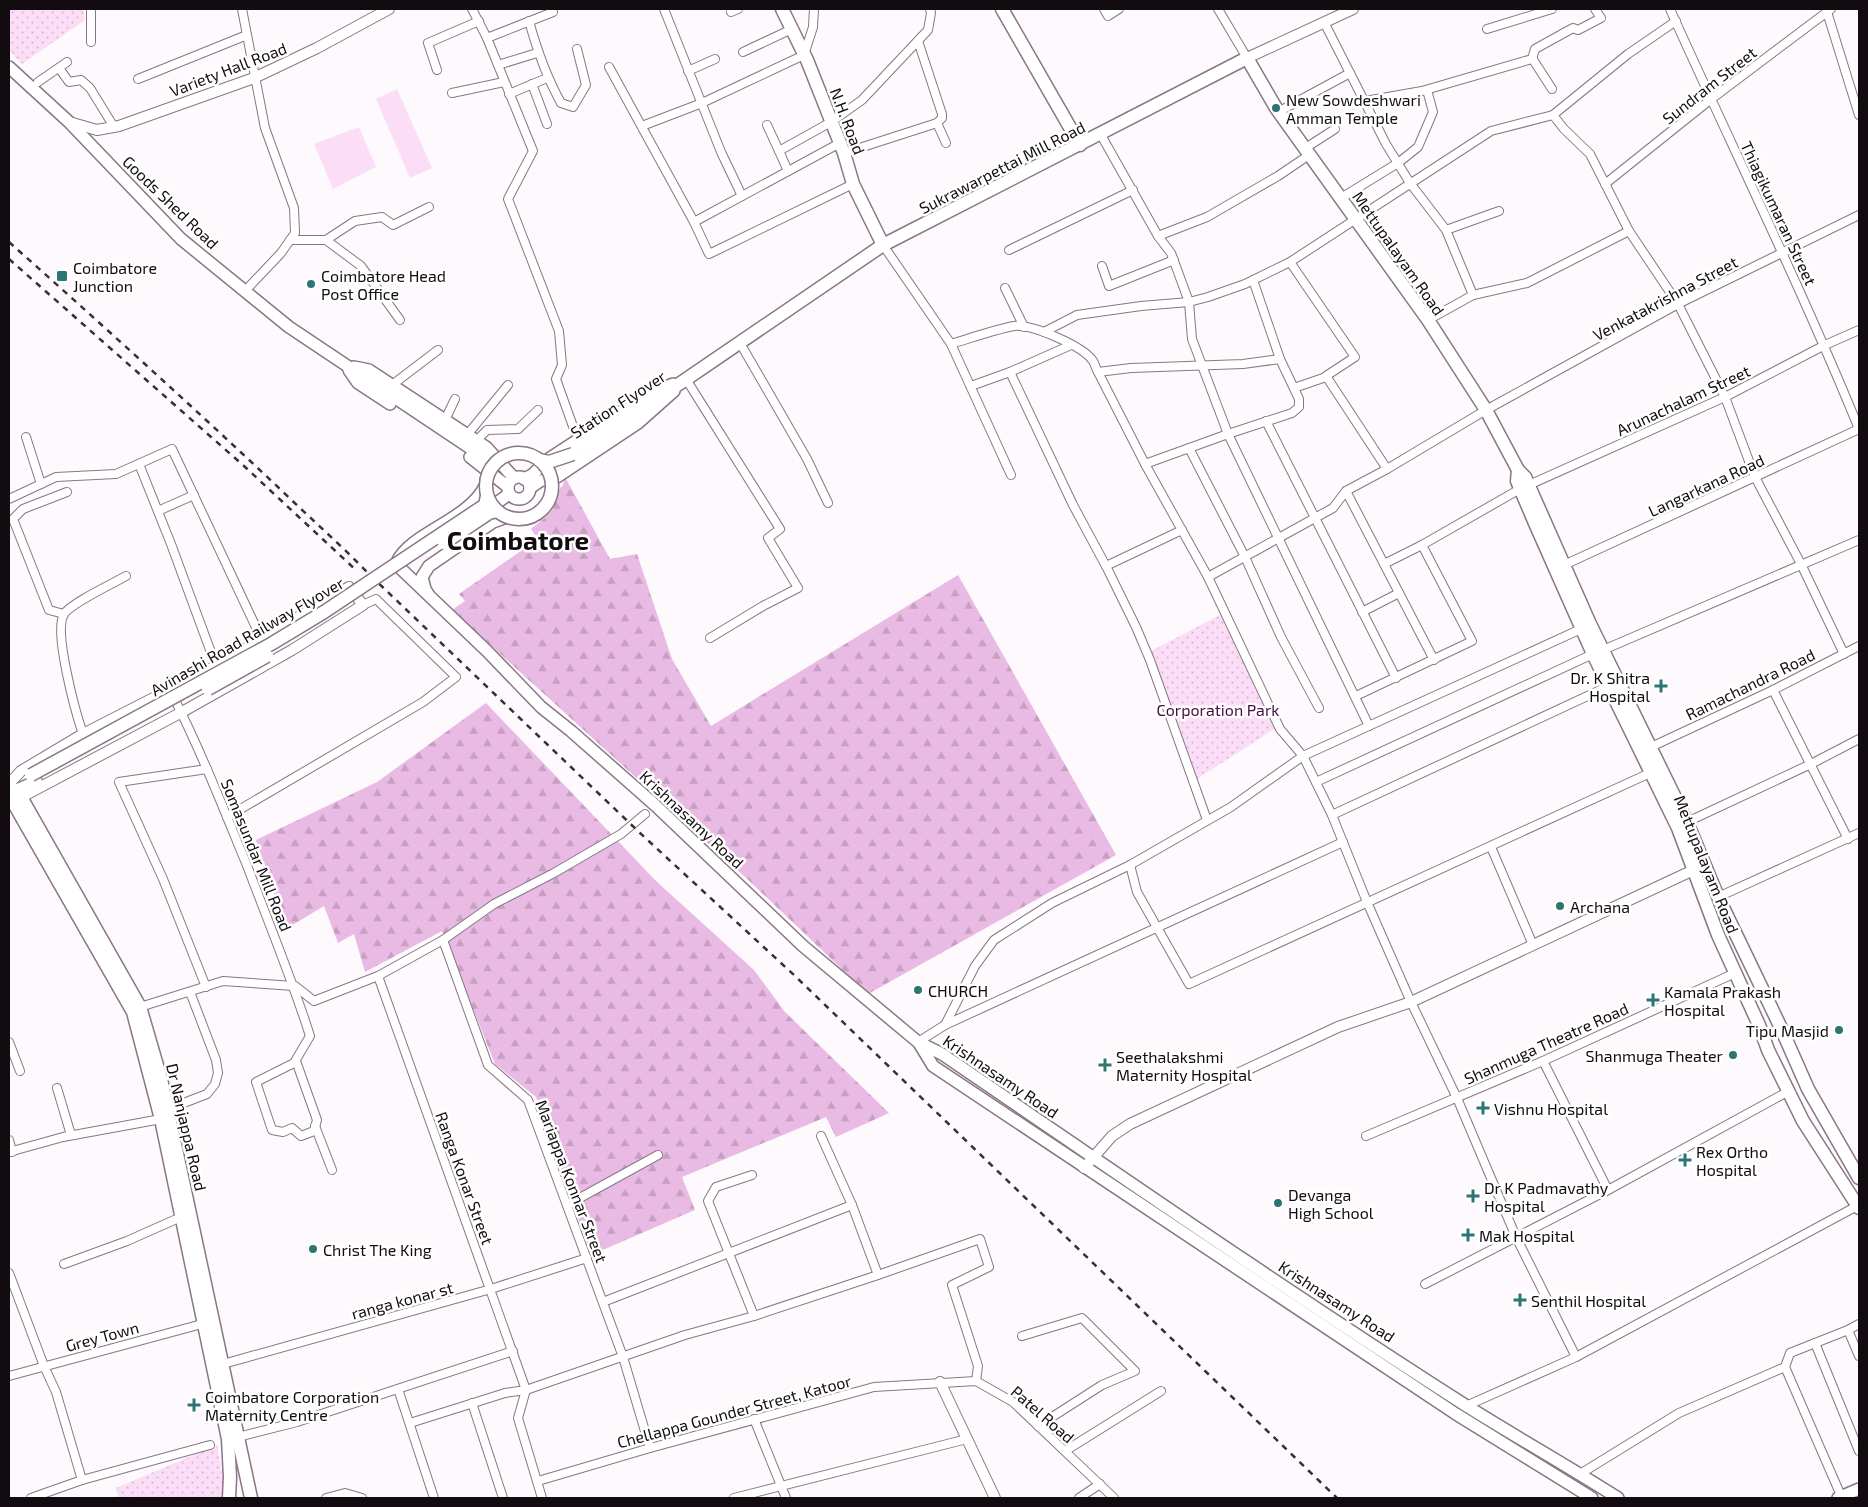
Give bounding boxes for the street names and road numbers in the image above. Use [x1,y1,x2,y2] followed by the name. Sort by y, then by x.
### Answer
[167,38,289,100] street label: Variety Hall Road
[1658,42,1760,128] street label: Sundram Street
[827,85,869,157] street label: N.H. Road
[916,117,1088,217] street label: Sukrawarpettai Mill Road
[1737,138,1821,288] street label: Thiagikumaran Street
[119,152,223,252] street label: Goods Shed Road
[1349,187,1449,319] street label: Mettupalayam Road
[1590,252,1740,344] street label: Venkatakrishna Street
[1613,361,1753,439] street label: Arunachalam Street
[567,366,670,442] street label: Station Flyover
[1645,450,1767,520] street label: Langarkana Road
[147,572,348,699] street label: Avinashi Road Railway Flyover
[1682,644,1818,724] street label: Ramachandra Road
[636,766,748,872] street label: Krishnasamy Road
[218,776,296,934] street label: Somasundar Mill Road
[1671,792,1743,936] street label: Mettupalayam Road
[1461,998,1631,1088] street label: Shanmuga Theatre Road
[940,1030,1062,1122] street label: Krishnasamy Road
[162,1061,211,1193] street label: Dr Nanjappa Road
[532,1097,612,1265] street label: Mariappa Konnar Street
[432,1109,498,1247] street label: Ranga Konar Street
[1275,1256,1399,1346] street label: Krishnasamy Road
[349,1277,455,1323] street label: ranga konar st
[63,1317,141,1355] street label: Grey Town
[615,1370,854,1451] street label: Chellappa Gounder Street, Katoor
[1007,1381,1079,1447] street label: Patel Road

